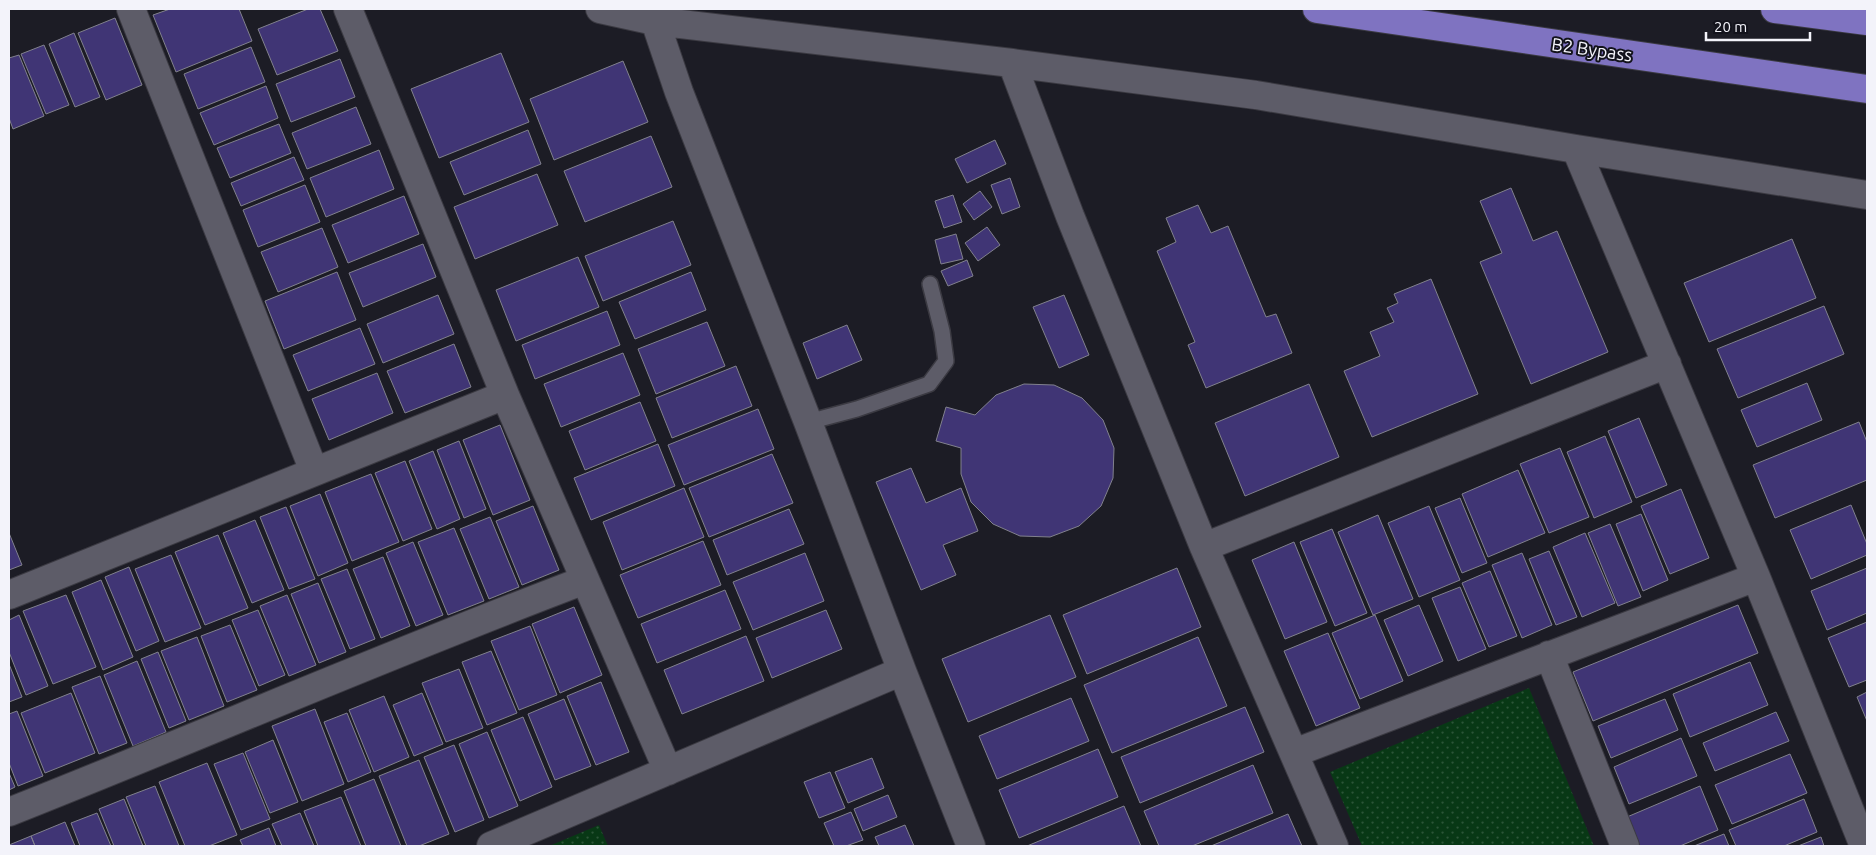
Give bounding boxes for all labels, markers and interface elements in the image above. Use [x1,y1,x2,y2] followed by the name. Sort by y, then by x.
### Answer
[1706,10,1810,42] scale bar
[1714,18,1747,35] text: 20 m
[1550,33,1634,65] street label: B2 Bypass

